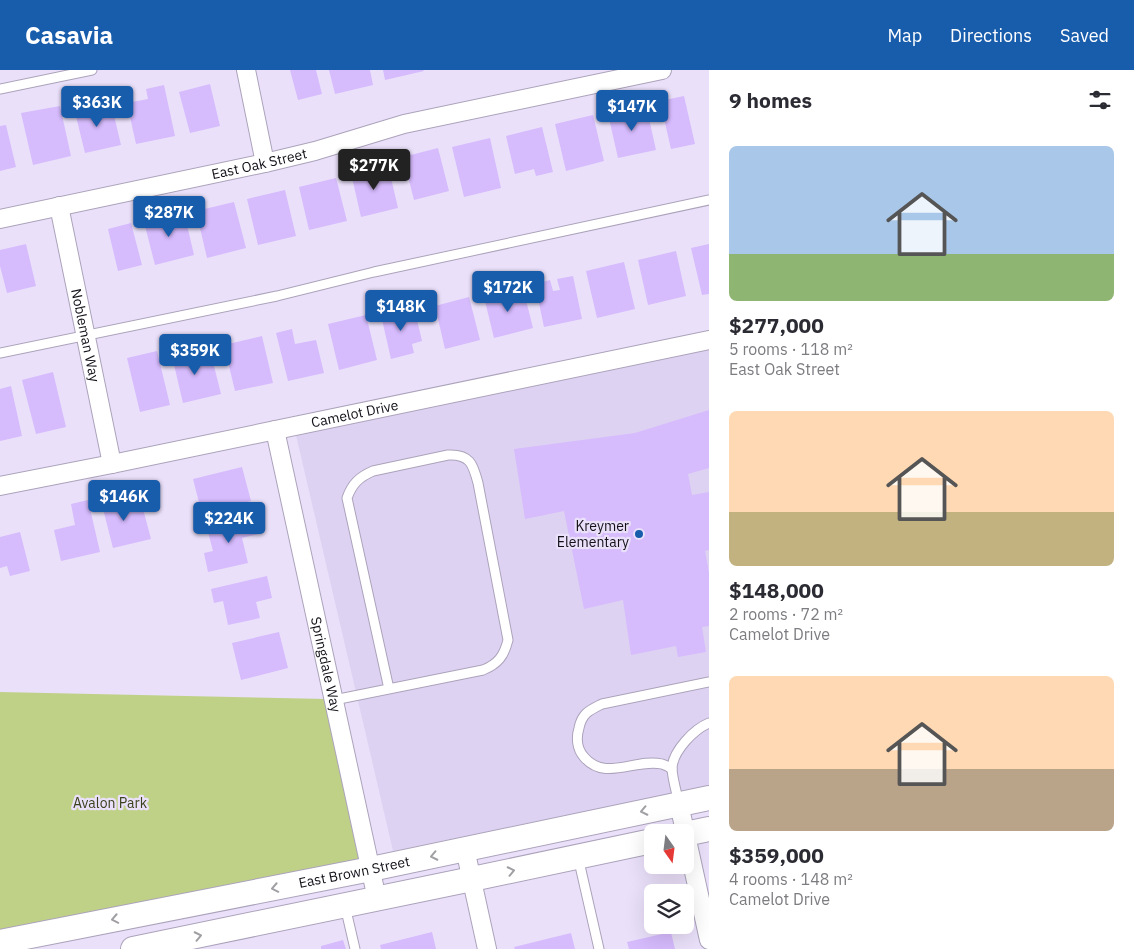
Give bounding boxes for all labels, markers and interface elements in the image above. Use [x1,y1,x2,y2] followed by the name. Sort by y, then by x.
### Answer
[25,19,113,51] text: Casavia
[887,24,922,47] text: Map
[950,24,1032,47] text: Directions
[1060,24,1109,47] text: Saved
[62,85,132,128] pin: $363K
[729,86,812,114] text: 9 homes
[1086,86,1114,114] icon: filters
[597,90,667,132] pin: $147K
[72,92,122,112] text: $363K
[607,96,657,116] text: $147K
[210,144,309,183] street label: East Oak Street
[339,148,409,191] pin: $277K
[349,155,399,175] text: $277K
[877,179,967,269] icon: home
[134,196,204,238] pin: $287K
[144,202,194,222] text: $287K
[473,270,543,313] pin: $172K
[483,277,533,297] text: $172K
[67,287,104,384] street label: Nobleman Way
[366,290,436,332] pin: $148K
[376,296,426,316] text: $148K
[729,311,824,339] text: $277,000
[160,334,230,376] pin: $359K
[729,339,853,359] text: 5 rooms · 118 m²
[170,340,220,360] text: $359K
[729,359,840,379] text: East Oak Street
[310,396,400,431] street label: Camelot Drive
[877,444,967,534] icon: home
[89,480,159,522] pin: $146K
[99,486,149,506] text: $146K
[194,502,264,544] pin: $224K
[204,508,254,528] text: $224K
[557,517,629,551] place label: Kreymer Elementary
[633,528,645,540] marker: Kreymer Elementary
[729,576,824,604] text: $148,000
[729,604,843,624] text: 2 rooms · 72 m²
[307,615,345,714] street label: Springdale Way
[729,624,830,644] text: Camelot Drive
[877,709,967,799] icon: home
[73,794,148,812] park label: Avalon Park
[640,806,649,816] one-way arrow
[644,824,694,874] north arrow
[644,824,694,934] map controls
[729,841,824,869] text: $359,000
[429,850,438,861] one-way arrow
[297,852,412,892] street label: East Brown Street
[507,866,515,877] one-way arrow
[729,869,853,889] text: 4 rooms · 148 m²
[270,882,279,893] one-way arrow
[644,884,694,934] button: layers
[729,889,830,909] text: Camelot Drive
[111,914,119,924] one-way arrow
[193,931,202,941] one-way arrow

